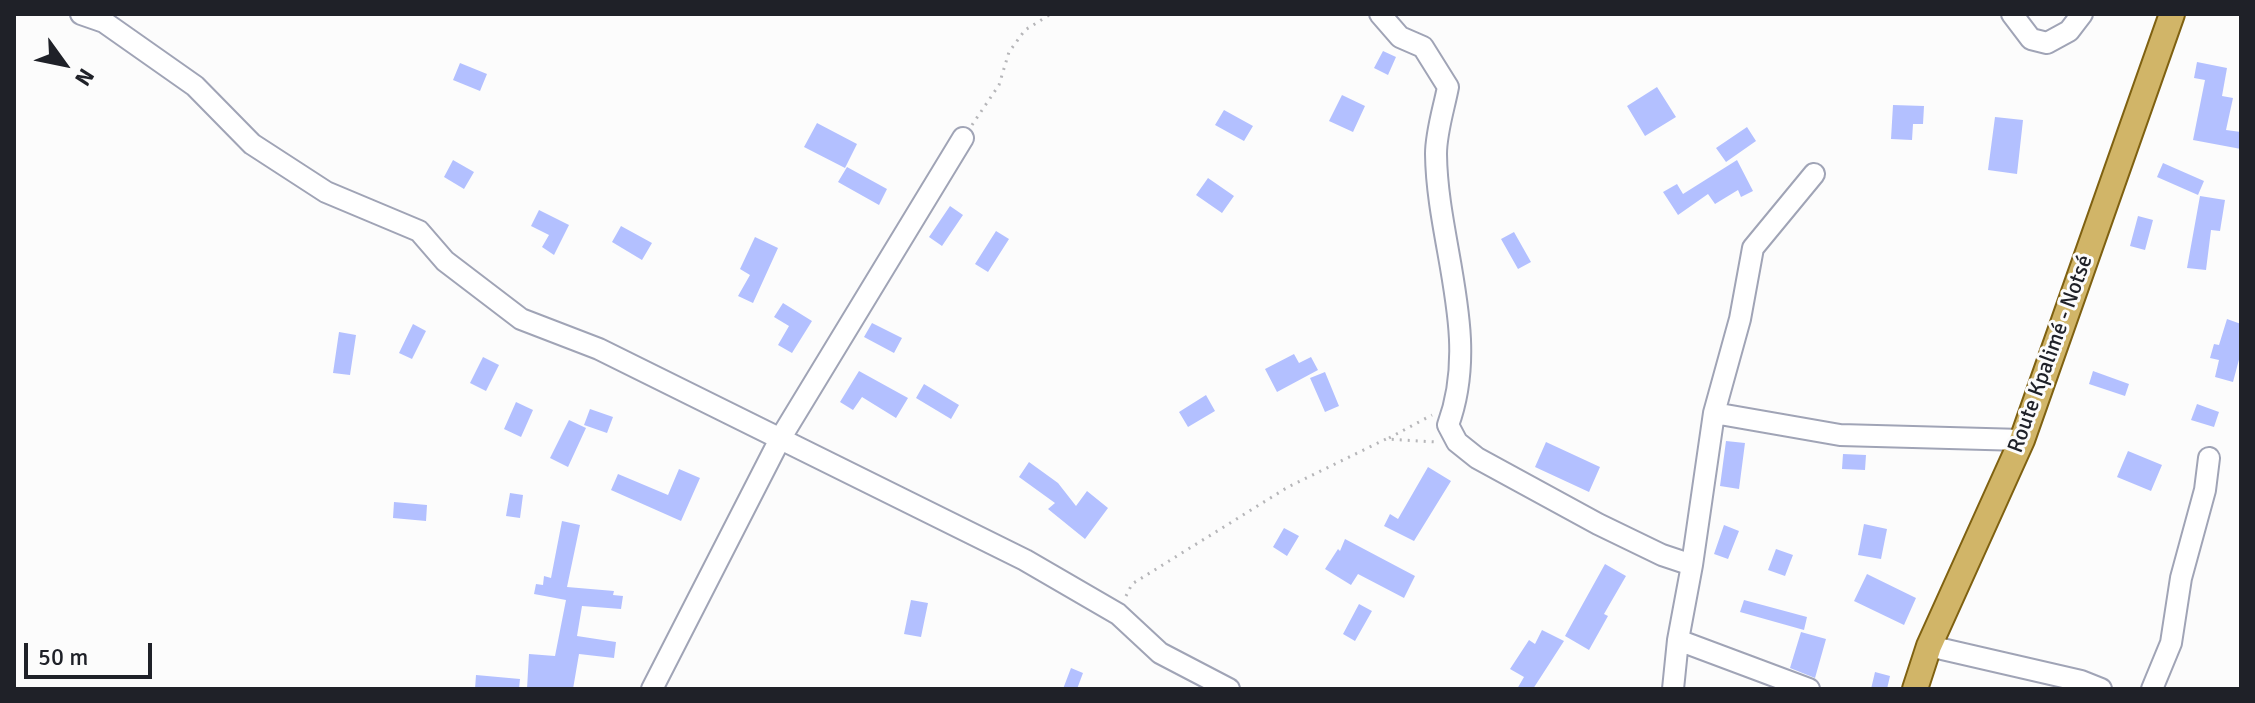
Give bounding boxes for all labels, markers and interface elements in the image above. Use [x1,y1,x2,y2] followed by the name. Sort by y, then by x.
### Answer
[24,24,104,104] north arrow
[69,64,100,91] text: N
[2003,252,2099,456] street label: Route Kpalimé - Notsé
[28,627,156,677] scale bar
[38,642,88,672] text: 50 m

